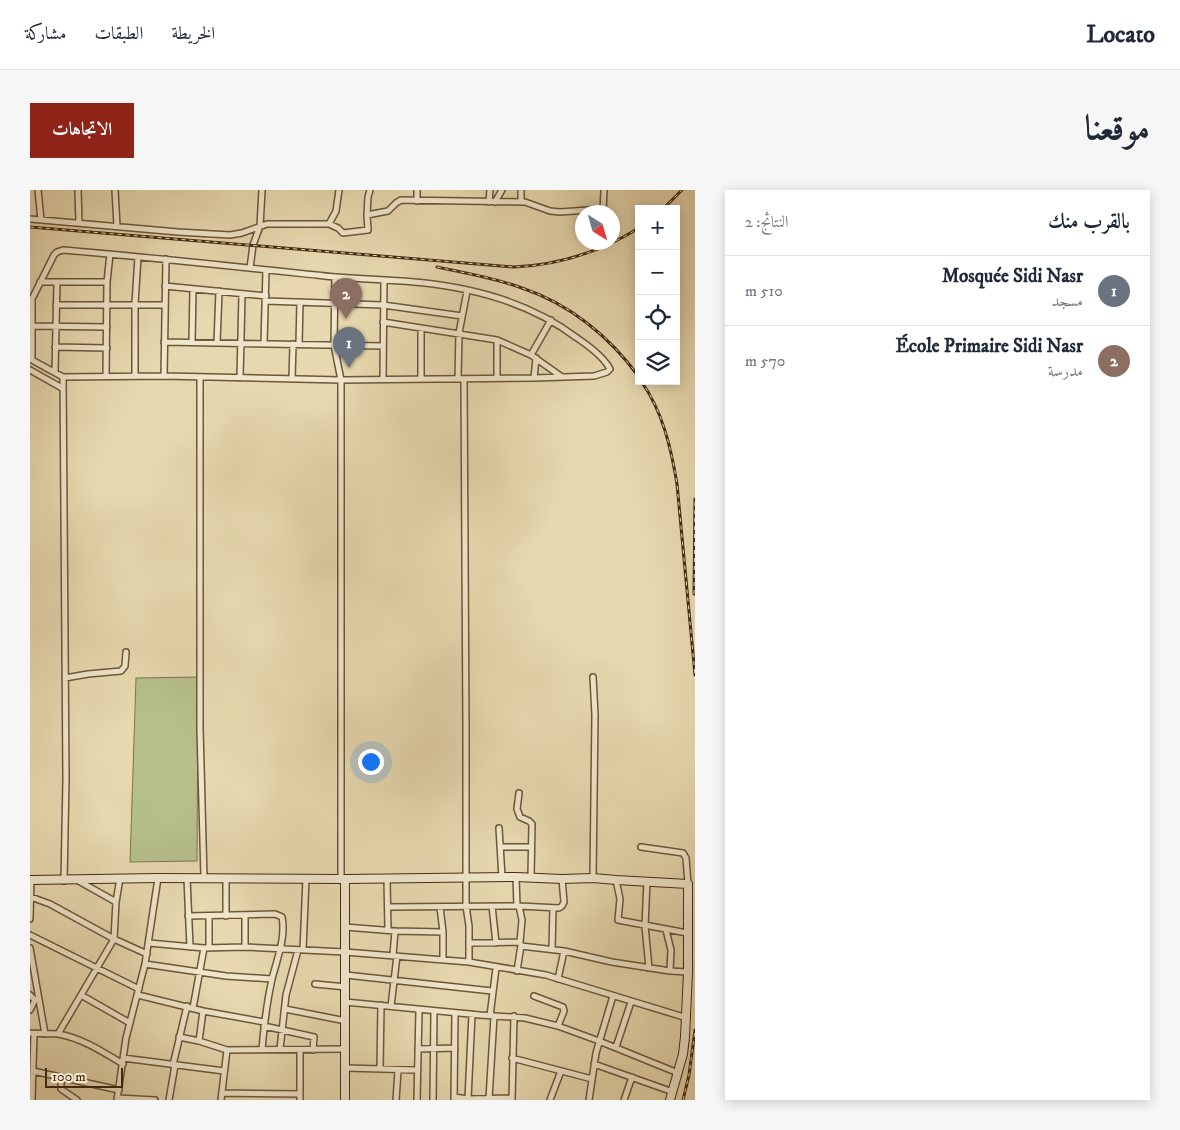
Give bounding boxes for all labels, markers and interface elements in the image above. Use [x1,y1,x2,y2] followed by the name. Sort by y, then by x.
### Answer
[1086,20,1155,50] text: Locato
[25,23,66,45] text: مشاركة
[94,23,143,45] text: الطبقات
[171,23,215,45] text: الخريطة
[30,103,134,158] button: الاتجاهات
[1085,107,1150,151] text: موقعنا
[575,205,620,250] north arrow
[635,205,680,385] map controls
[635,205,680,250] button: +
[1048,209,1130,235] text: بالقرب منك
[745,212,789,232] text: النتائج: 2
[635,250,680,295] button: −
[942,265,1083,288] text: Mosquée Sidi Nasr
[330,278,362,319] pin: 2
[745,281,783,301] text: 510 m
[1111,281,1117,301] text: 1
[1052,291,1083,311] text: مسجد
[635,295,680,340] button: locate
[333,327,365,368] pin: 1
[895,335,1083,358] text: École Primaire Sidi Nasr
[635,340,680,385] button: layers
[745,351,785,371] text: 570 m
[1110,351,1118,371] text: 2
[1048,361,1083,381] text: مدرسة
[358,749,384,775] your location
[45,1065,122,1088] scale bar
[52,1068,86,1086] text: 100 m

